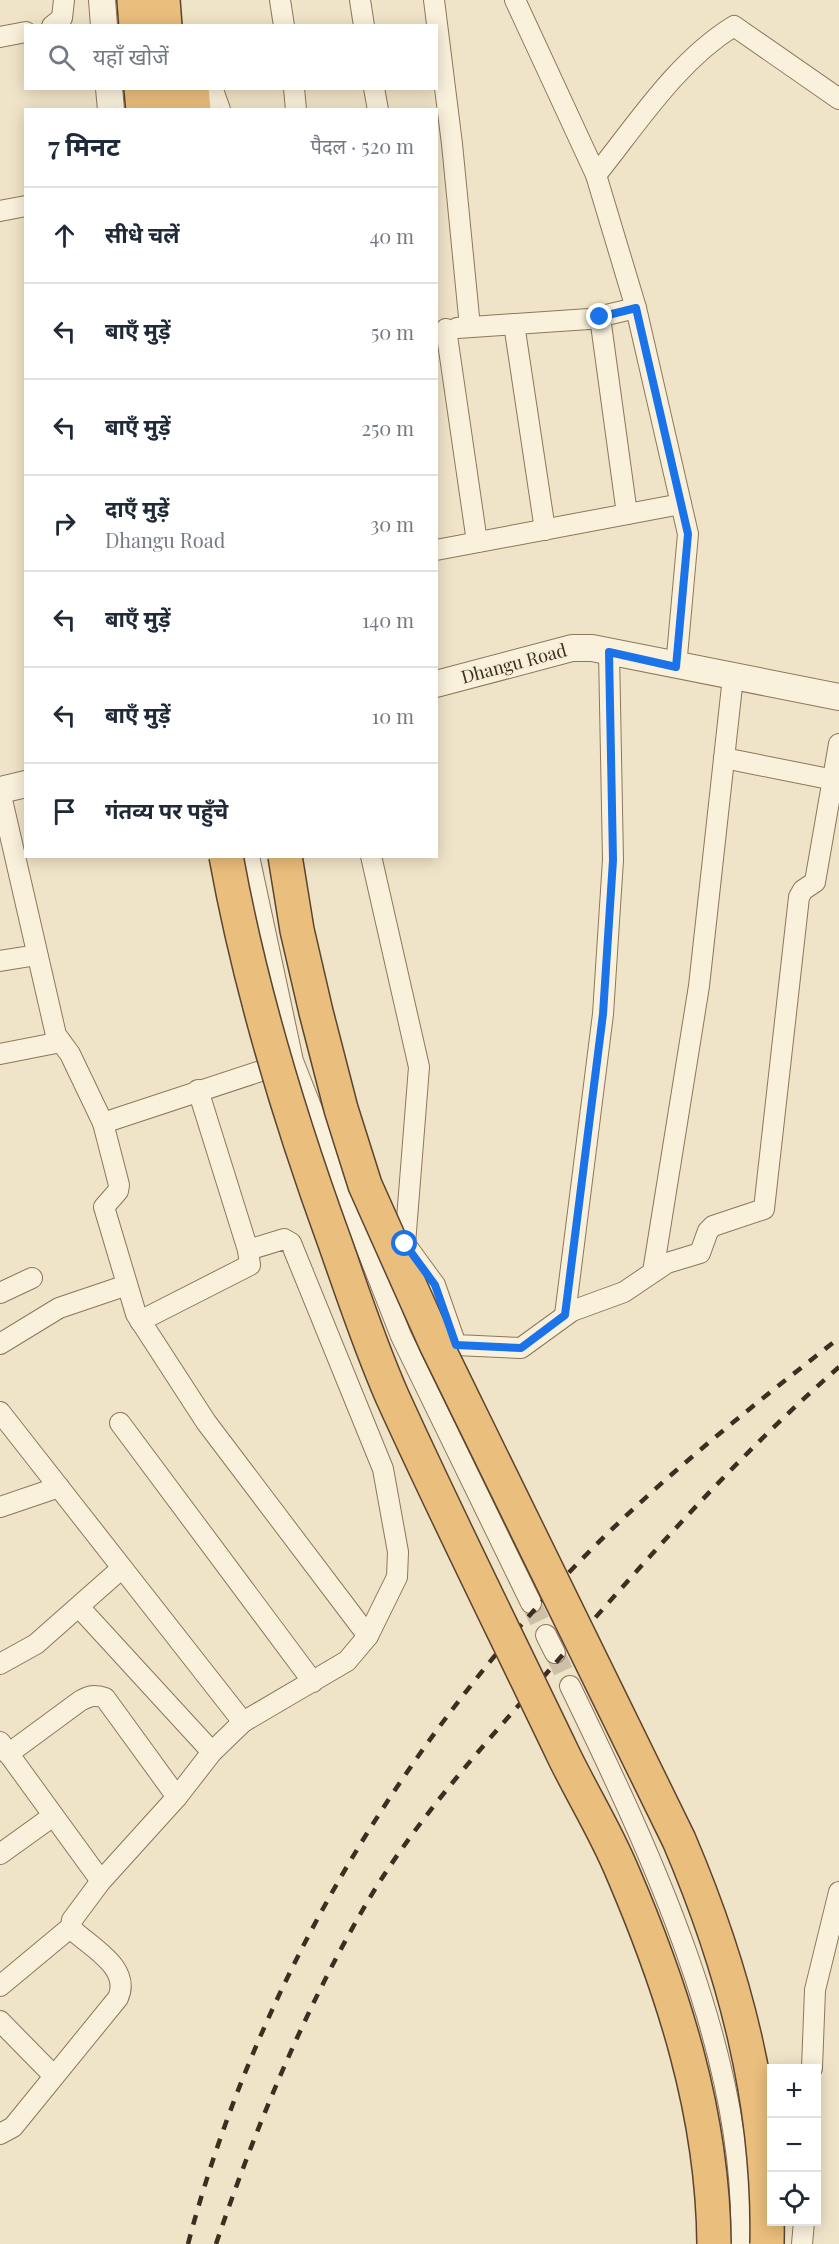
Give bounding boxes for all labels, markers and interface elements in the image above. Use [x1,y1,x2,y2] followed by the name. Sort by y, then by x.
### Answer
[24,24,438,90] search box
[45,41,78,74] icon: search
[93,41,169,71] text: यहाँ खोजें
[48,128,120,163] text: 7 मिनट
[311,132,414,159] text: पैदल · 520 m
[48,219,81,252] icon: ahead
[105,219,179,249] text: सीधे चलें
[369,222,414,249] text: 40 m
[586,303,612,329] route end
[48,315,81,348] icon: left
[105,315,170,345] text: बाएँ मुड़ें
[371,318,414,345] text: 50 m
[48,411,81,444] icon: left
[105,411,170,441] text: बाएँ मुड़ें
[361,414,414,441] text: 250 m
[105,493,169,523] text: दाएँ मुड़ें
[48,507,81,540] icon: right
[370,510,414,537] text: 30 m
[105,526,225,553] text: Dhangu Road
[48,603,81,636] icon: left
[105,603,170,633] text: बाएँ मुड़ें
[362,606,414,633] text: 140 m
[458,637,570,689] street label: Dhangu Road
[48,699,81,732] icon: left
[105,699,170,729] text: बाएँ मुड़ें
[372,702,414,729] text: 10 m
[48,795,81,828] icon: arrive
[105,795,228,825] text: गंतव्य पर पहुँचे
[391,1230,417,1256] route start
[767,2064,821,2226] map controls
[767,2064,821,2118] button: +
[767,2118,821,2172] button: −
[767,2172,821,2226] button: locate

